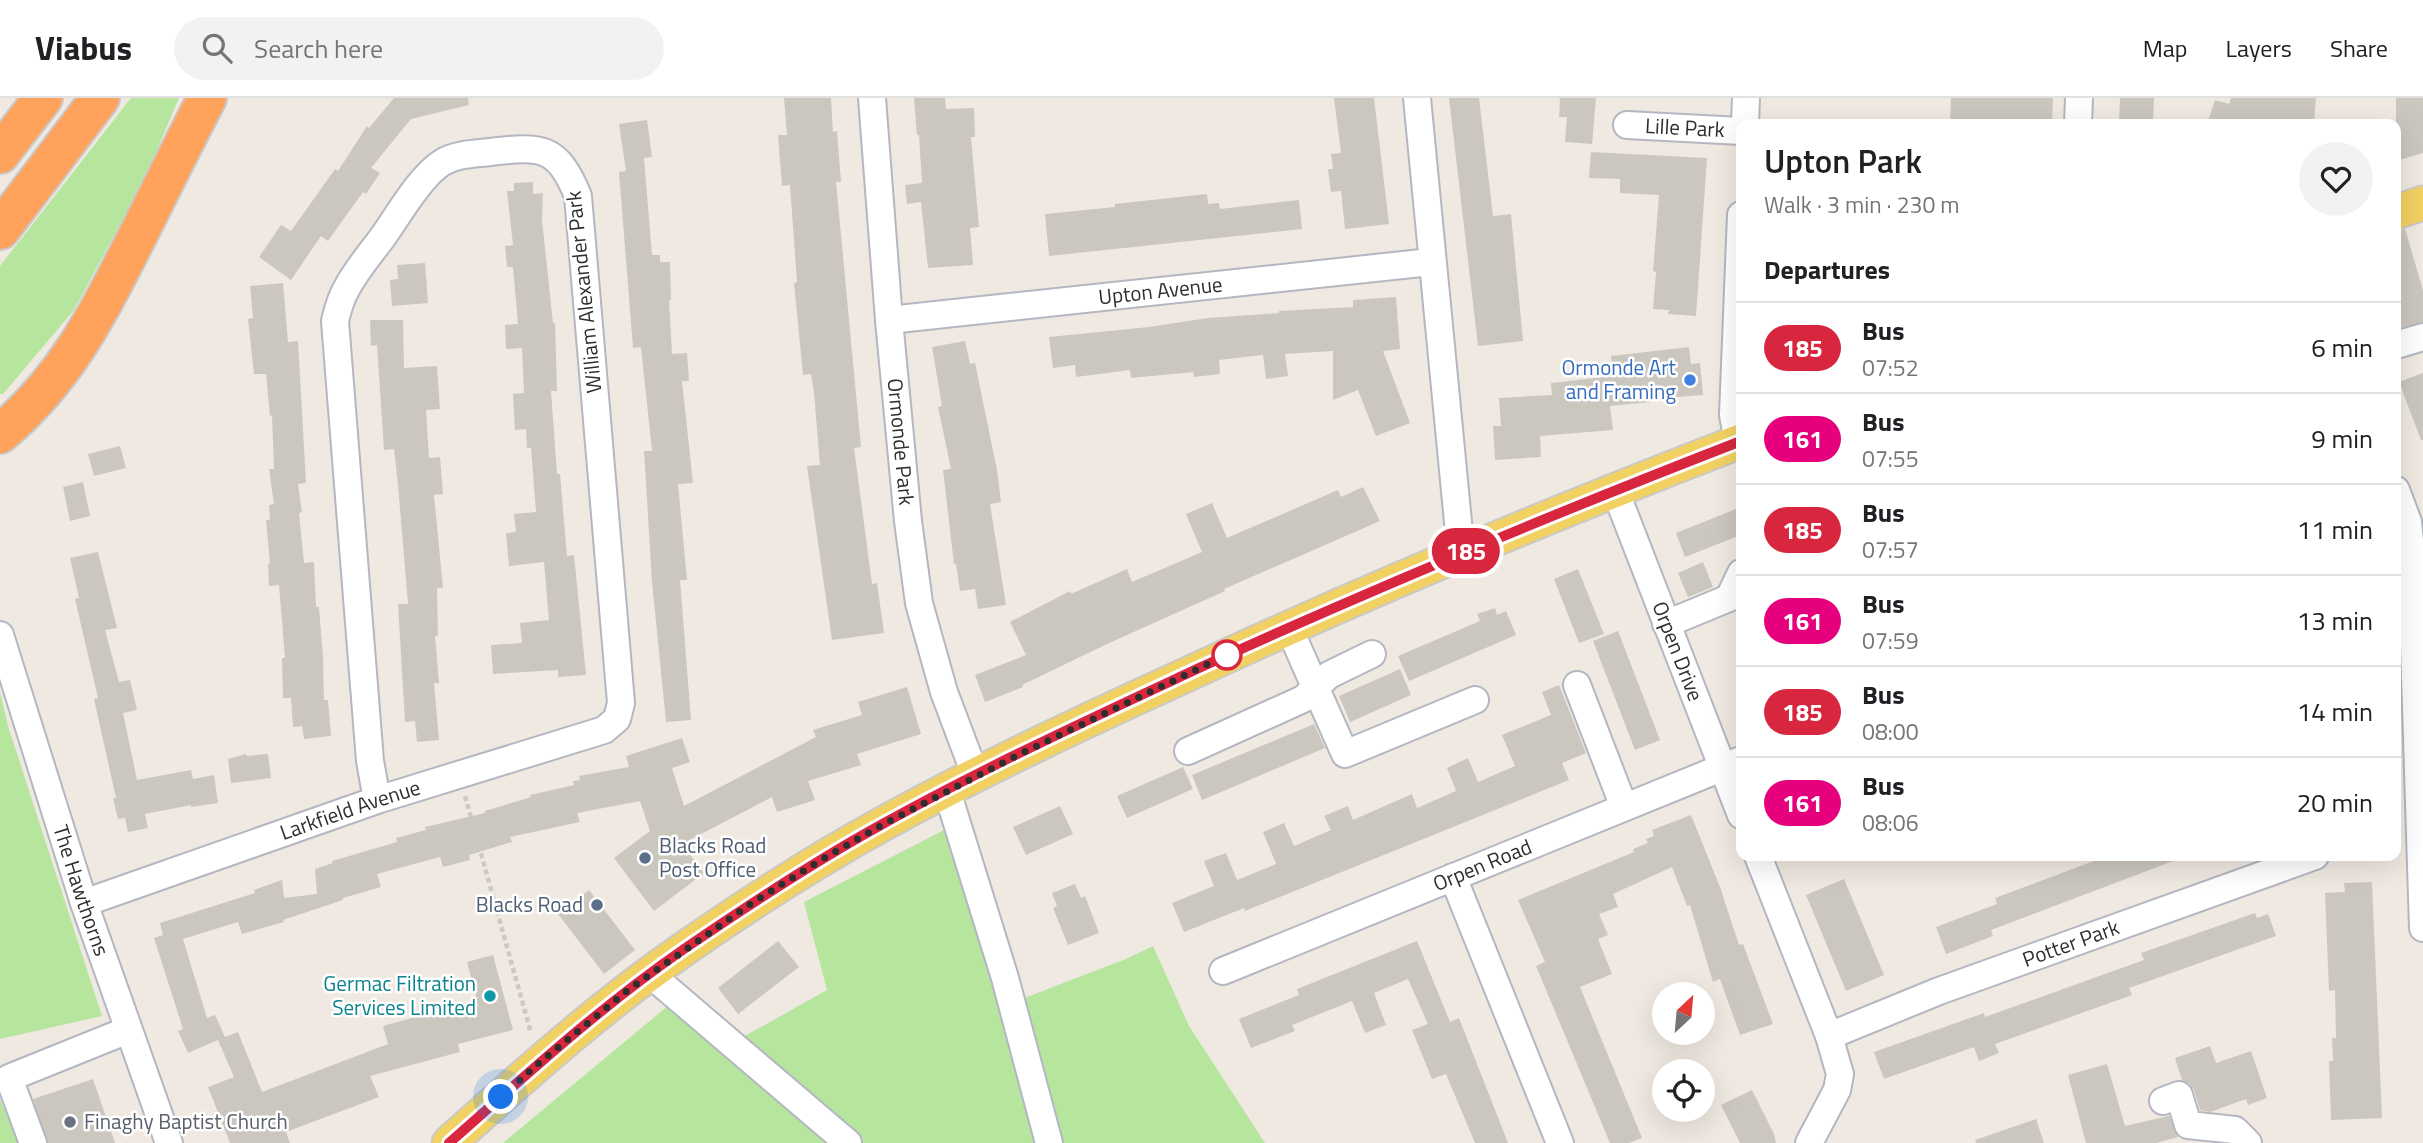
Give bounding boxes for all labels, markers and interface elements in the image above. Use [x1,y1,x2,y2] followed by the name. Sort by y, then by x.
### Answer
[174,17,664,80] search box
[35,23,132,73] text: Viabus
[198,29,236,67] icon: search
[254,29,383,68] text: Search here
[2143,30,2188,66] text: Map
[2226,30,2292,66] text: Layers
[2330,30,2388,66] text: Share
[1644,109,1726,145] street label: Lille Park
[1764,136,1922,186] text: Upton Park
[2299,142,2373,216] button: heart
[1764,187,1960,222] text: Walk · 3 min · 230 m
[556,189,610,395] street label: William Alexander Park
[1764,250,1890,289] text: Departures
[1097,267,1224,312] street label: Upton Avenue
[1862,311,1904,350] text: Bus
[2311,328,2373,367] text: 6 min
[1782,330,1823,366] text: 185
[1862,350,1919,385] text: 07:52
[1561,351,1677,407] place label: Ormonde Art and Framing
[1682,372,1698,388] marker: Ormonde Art and Framing
[880,377,923,507] street label: Ormonde Park
[1862,402,1904,441] text: Bus
[2311,419,2373,458] text: 9 min
[1782,421,1823,457] text: 161
[1862,441,1919,476] text: 07:55
[1862,493,1904,532] text: Bus
[2297,510,2373,549] text: 11 min
[1782,512,1823,548] text: 185
[1426,528,1506,574] line badge: 185
[1862,532,1919,567] text: 07:57
[1446,533,1486,569] text: 185
[1862,584,1904,623] text: Bus
[1645,596,1712,706] street label: Orpen Drive
[2297,601,2373,640] text: 13 min
[1782,603,1823,639] text: 161
[1862,623,1919,658] text: 07:59
[1212,640,1242,670] unlabelled marker
[1862,675,1904,714] text: Bus
[2297,692,2373,731] text: 14 min
[1782,694,1823,730] text: 185
[1862,714,1919,749] text: 08:00
[1862,766,1904,805] text: Bus
[275,771,424,848] street label: Larkfield Avenue
[2297,783,2373,822] text: 20 min
[1782,785,1823,821] text: 161
[1862,805,1919,840] text: 08:06
[45,821,118,960] street label: The Hawthorns
[659,829,766,885] place label: Blacks Road Post Office
[1428,830,1536,899] street label: Orpen Road
[637,850,653,866] marker: Blacks Road Post Office
[476,888,583,920] place label: Blacks Road
[589,897,605,913] marker: Blacks Road
[2018,911,2123,975] street label: Potter Park
[323,967,476,1023] place label: Germac Filtration Services Limited
[1652,982,1715,1045] north arrow
[1652,982,1715,1122] map controls
[482,988,498,1004] marker: Germac Filtration Services Limited
[1652,1059,1715,1122] button: locate
[483,1079,518,1114] your location
[84,1105,288,1137] place label: Finaghy Baptist Church
[62,1114,78,1130] marker: Finaghy Baptist Church

